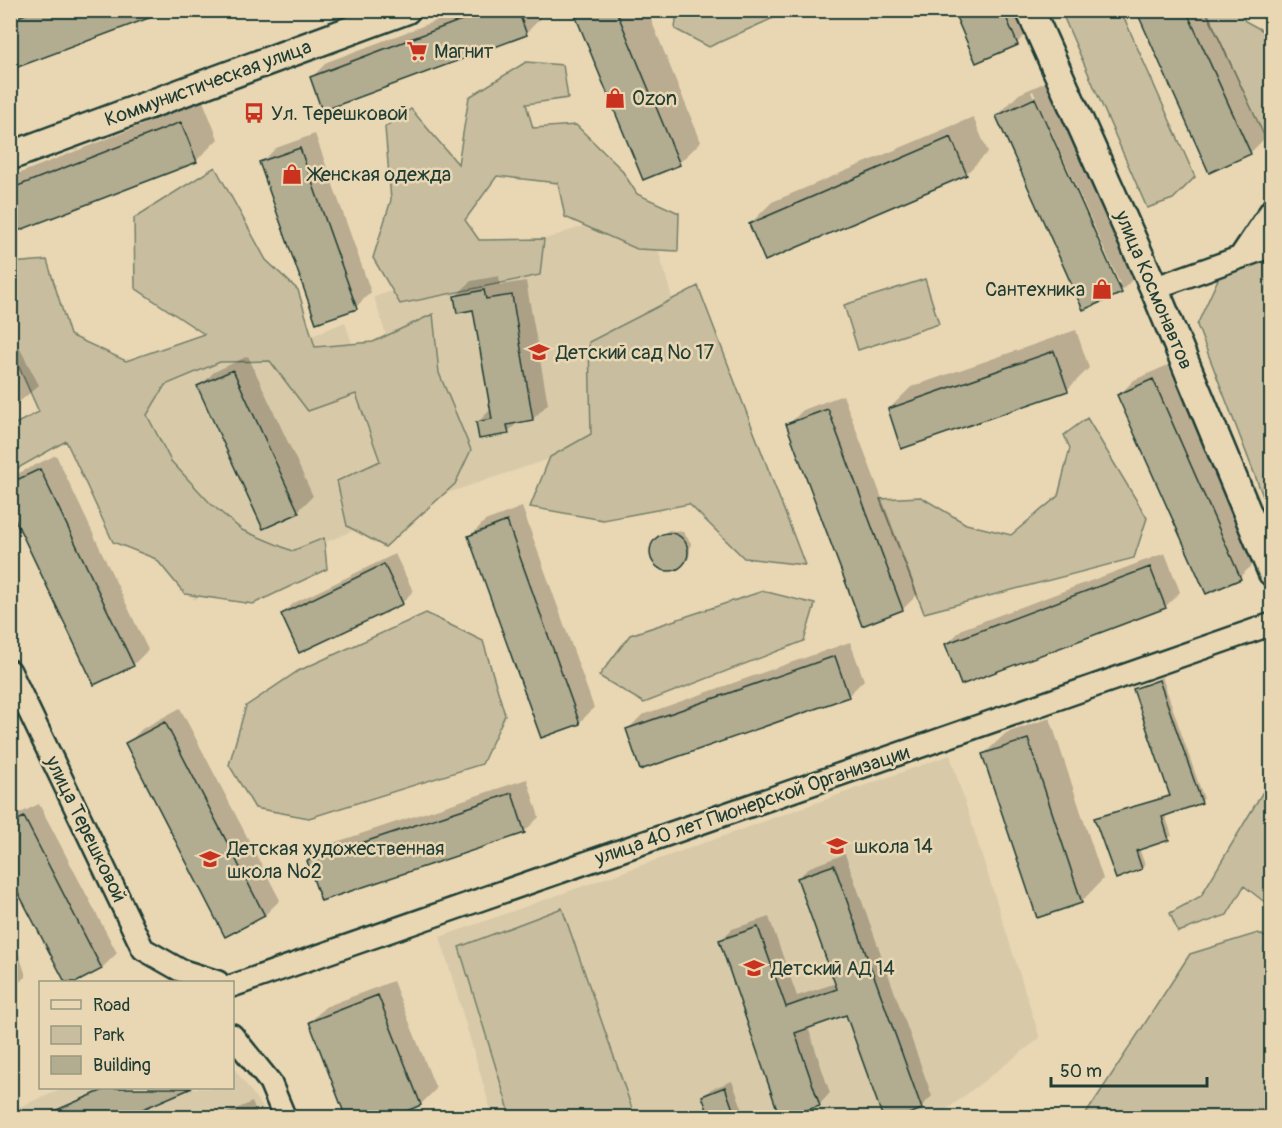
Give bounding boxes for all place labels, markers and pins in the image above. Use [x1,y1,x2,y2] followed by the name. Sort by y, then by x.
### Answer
[405,39,429,63] supermarket icon: Магнит
[434,39,493,64] place label: Магнит
[603,86,627,110] shop icon: Ozon
[632,86,677,111] place label: Ozon
[242,101,266,125] bus stop icon: Ул. Терешковой
[271,101,408,126] place label: Ул. Терешковой
[280,162,304,186] shop icon: Женская одежда
[306,162,451,187] place label: Женская одежда
[985,277,1085,302] place label: Сантехника
[1090,277,1114,301] shop icon: Сантехника
[527,340,551,364] school or university icon: Детский сад № 17
[555,340,714,365] place label: Детский сад № 17
[825,834,849,858] school or university icon: школа 14
[854,834,933,859] place label: школа 14
[226,836,444,884] place label: Детская художественная школа №2
[198,847,222,871] school or university icon: Детская художественная школа №2
[742,956,766,980] school or university icon: Детский АД 14
[770,956,895,981] place label: Детский АД 14

